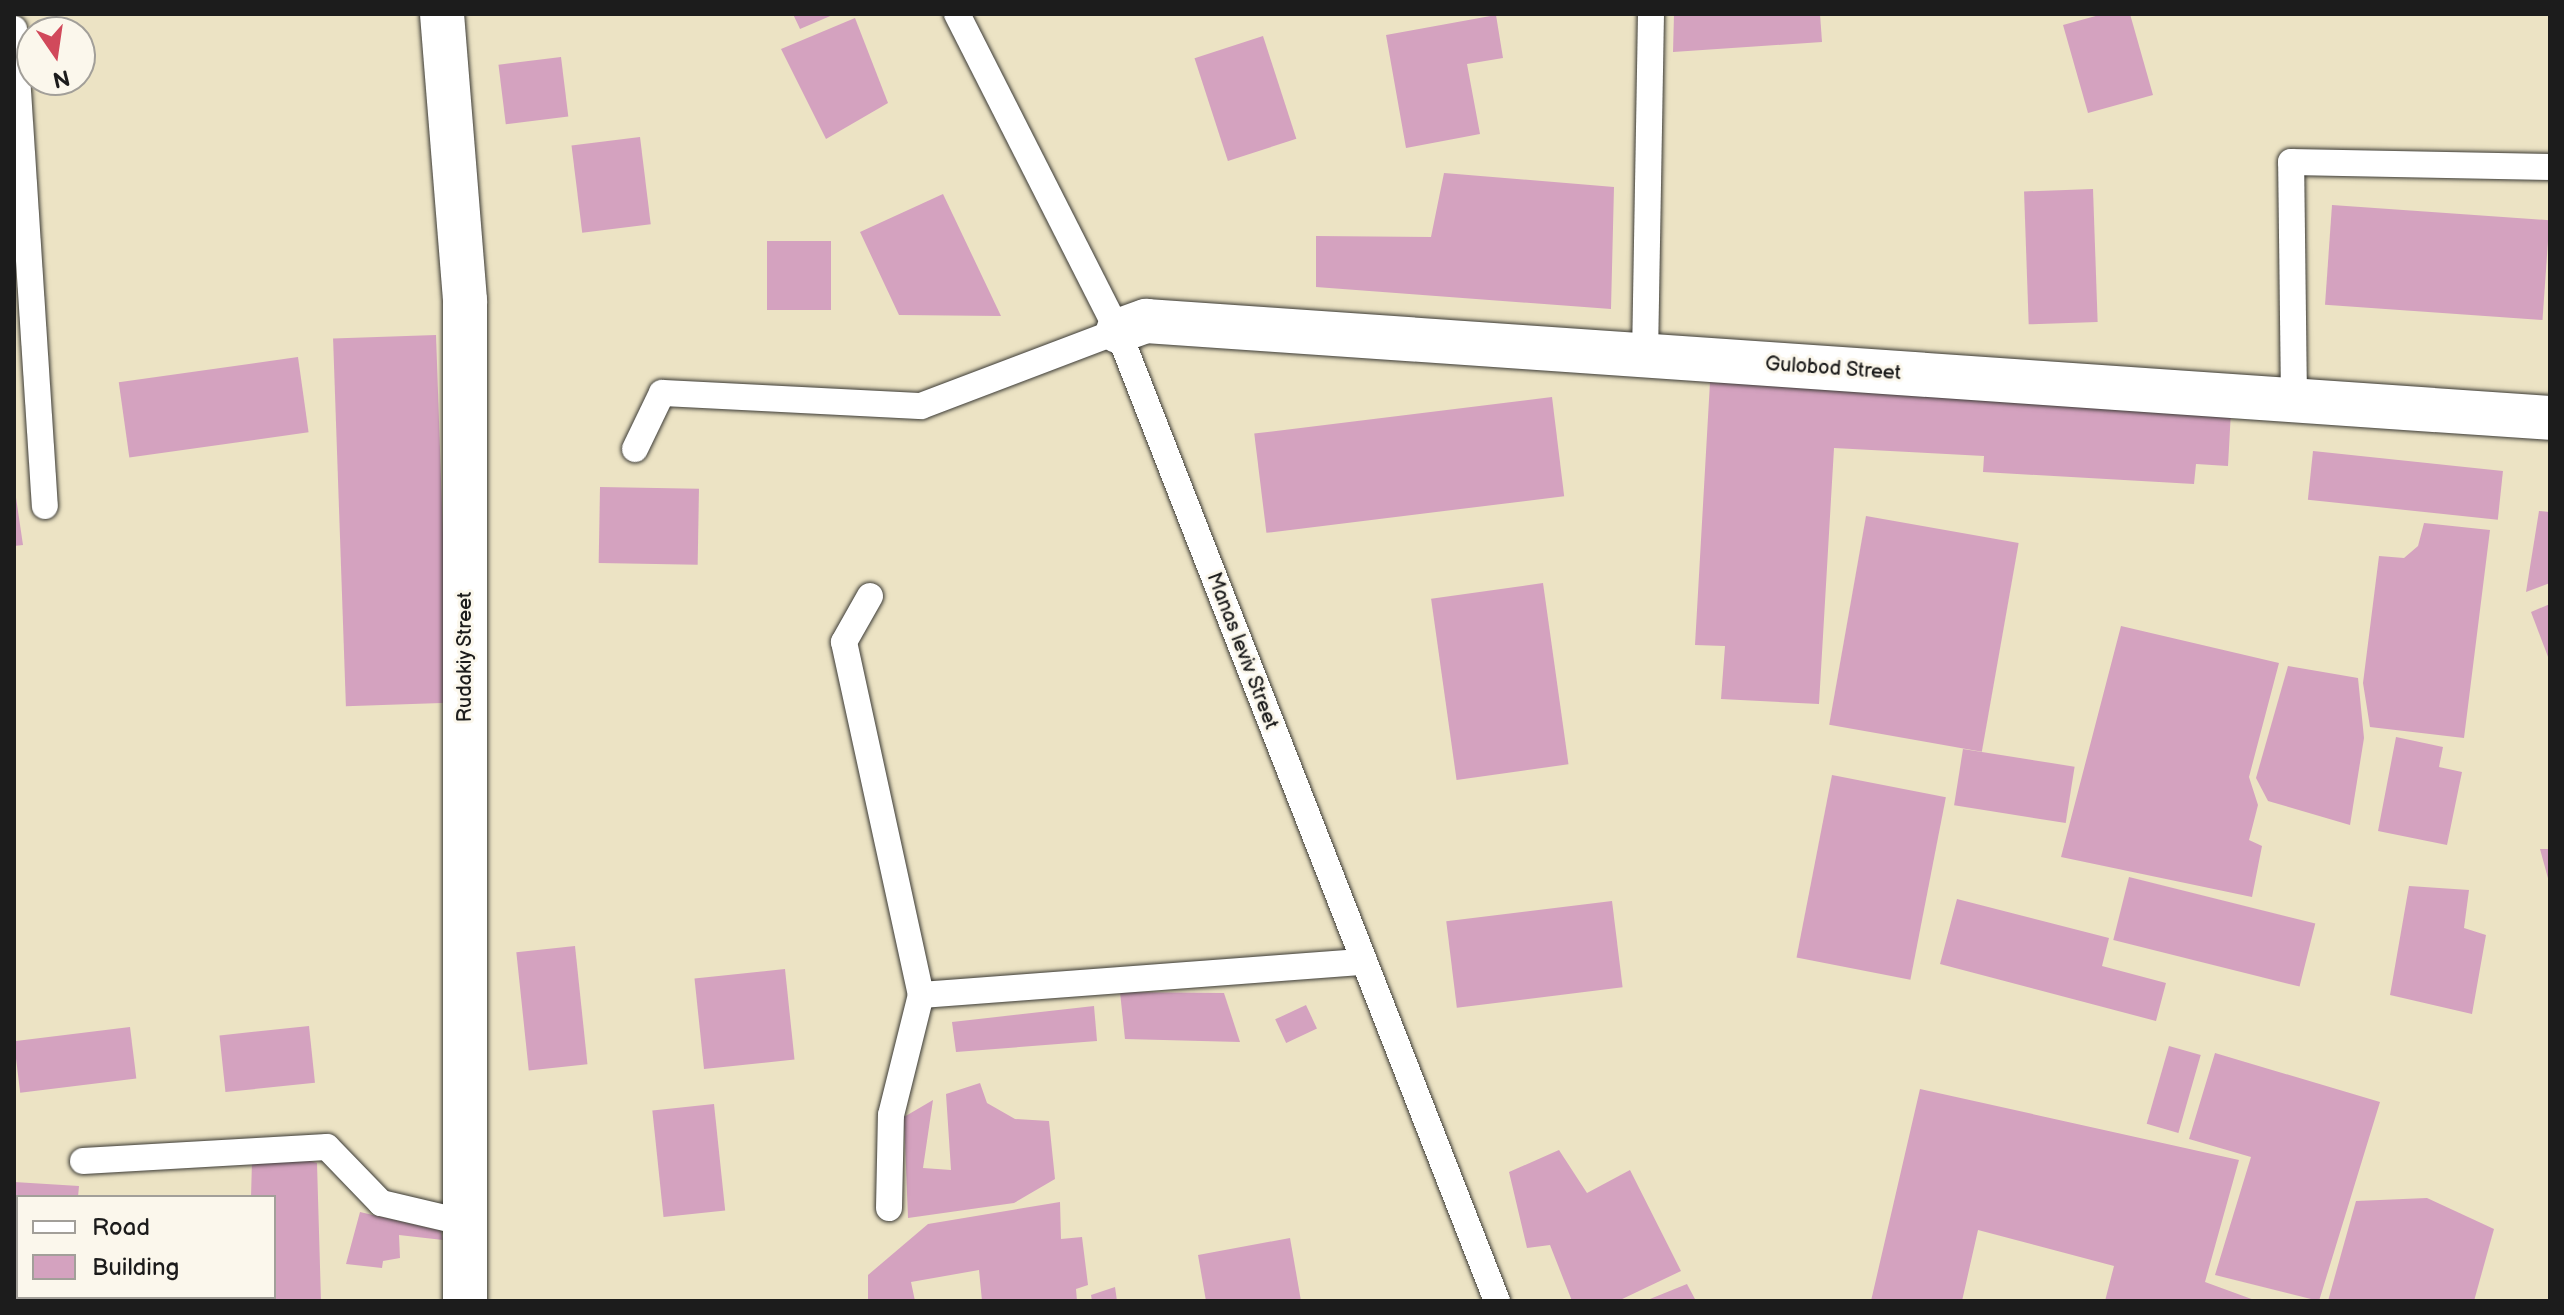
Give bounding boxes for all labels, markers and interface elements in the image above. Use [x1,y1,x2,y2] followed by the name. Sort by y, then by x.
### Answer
[16,16,96,96] north arrow
[50,63,72,93] text: N
[1764,352,1902,386] street label: Gulobod Street
[1201,569,1283,733] street label: Manas leviv Street
[453,591,477,723] street label: Rudakiy Street
[16,1195,276,1299] legend
[92,1213,150,1242] text: Road
[92,1253,179,1282] text: Building

